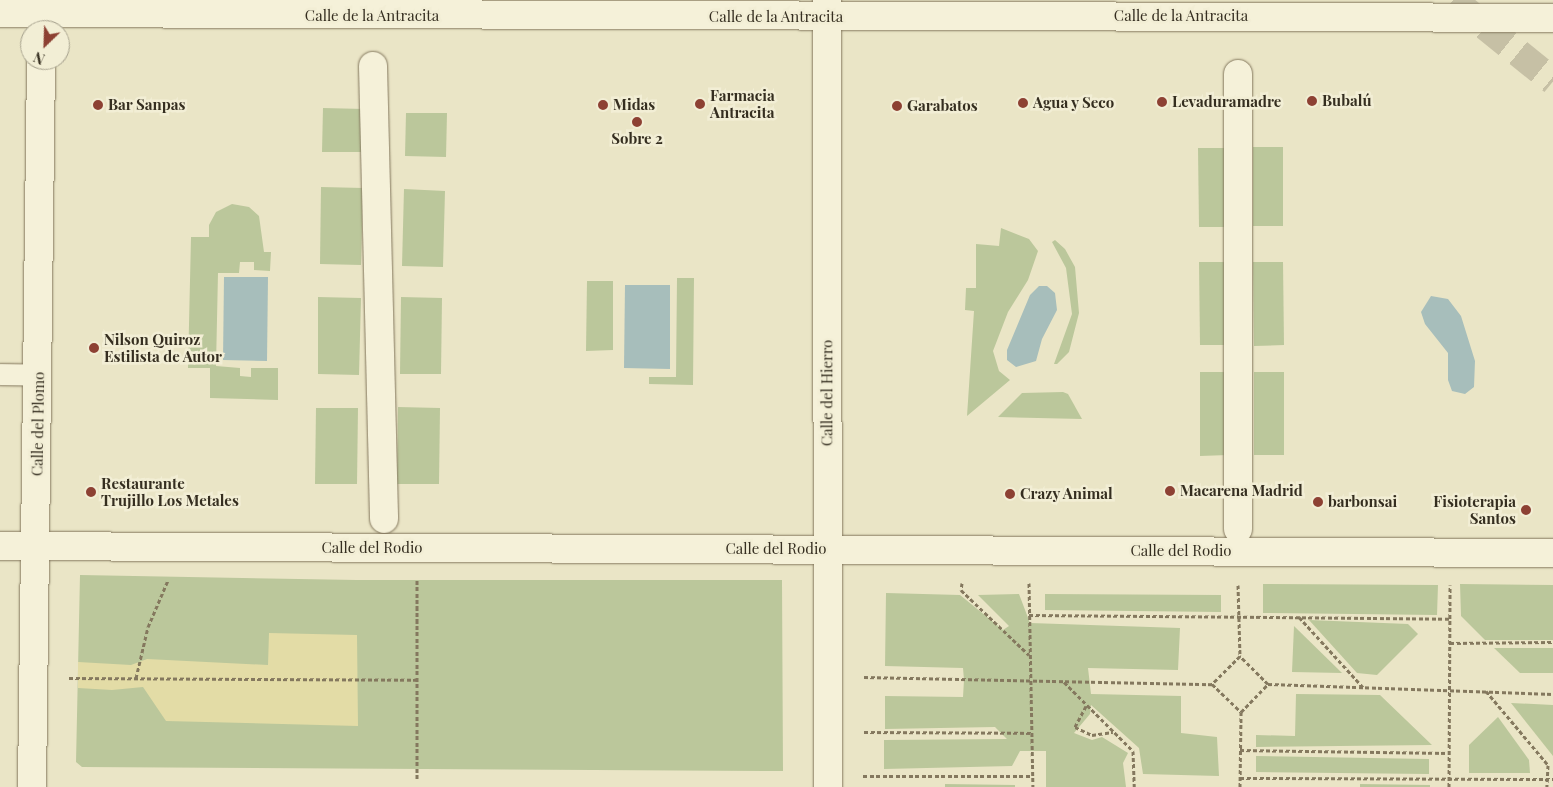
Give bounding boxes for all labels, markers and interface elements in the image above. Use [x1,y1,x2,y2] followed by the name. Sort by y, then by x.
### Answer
[304,7,440,25] street label: Calle de la Antracita
[1113,7,1249,25] street label: Calle de la Antracita
[708,8,844,26] street label: Calle de la Antracita
[20,20,70,70] north arrow
[31,48,48,69] text: N
[710,86,775,121] place label: Farmacia Antracita
[1322,92,1371,110] place label: Bubalú
[1172,93,1281,111] place label: Levaduramadre
[1033,94,1115,112] place label: Agua y Seco
[1306,95,1318,107] marker: Bubalú
[108,96,186,114] place label: Bar Sanpas
[613,96,655,114] place label: Midas
[1156,96,1168,108] marker: Levaduramadre
[907,97,978,115] place label: Garabatos
[1017,97,1029,109] marker: Agua y Seco
[694,98,706,110] marker: Farmacia Antracita
[92,99,104,111] marker: Bar Sanpas
[597,99,609,111] marker: Midas
[891,100,903,112] marker: Garabatos
[631,116,643,128] marker: Sobre 2
[611,130,663,148] place label: Sobre 2
[104,330,223,365] place label: Nilson Quiroz Estilista de Autor
[818,340,836,446] street label: Calle del Hierro
[88,342,100,354] marker: Nilson Quiroz Estilista de Autor
[28,372,48,476] street label: Calle del Plomo
[101,474,239,509] place label: Restaurante Trujillo Los Metales
[1180,482,1303,500] place label: Macarena Madrid
[1020,485,1114,503] place label: Crazy Animal
[1164,485,1176,497] marker: Macarena Madrid
[85,486,97,498] marker: Restaurante Trujillo Los Metales
[1004,488,1016,500] marker: Crazy Animal
[1433,492,1516,527] place label: Fisioterapia Santos
[1328,493,1397,511] place label: barbonsai
[1312,496,1324,508] marker: barbonsai
[1520,504,1532,516] marker: Fisioterapia Santos
[321,539,423,557] street label: Calle del Rodio
[725,540,827,558] street label: Calle del Rodio
[1130,542,1232,560] street label: Calle del Rodio

